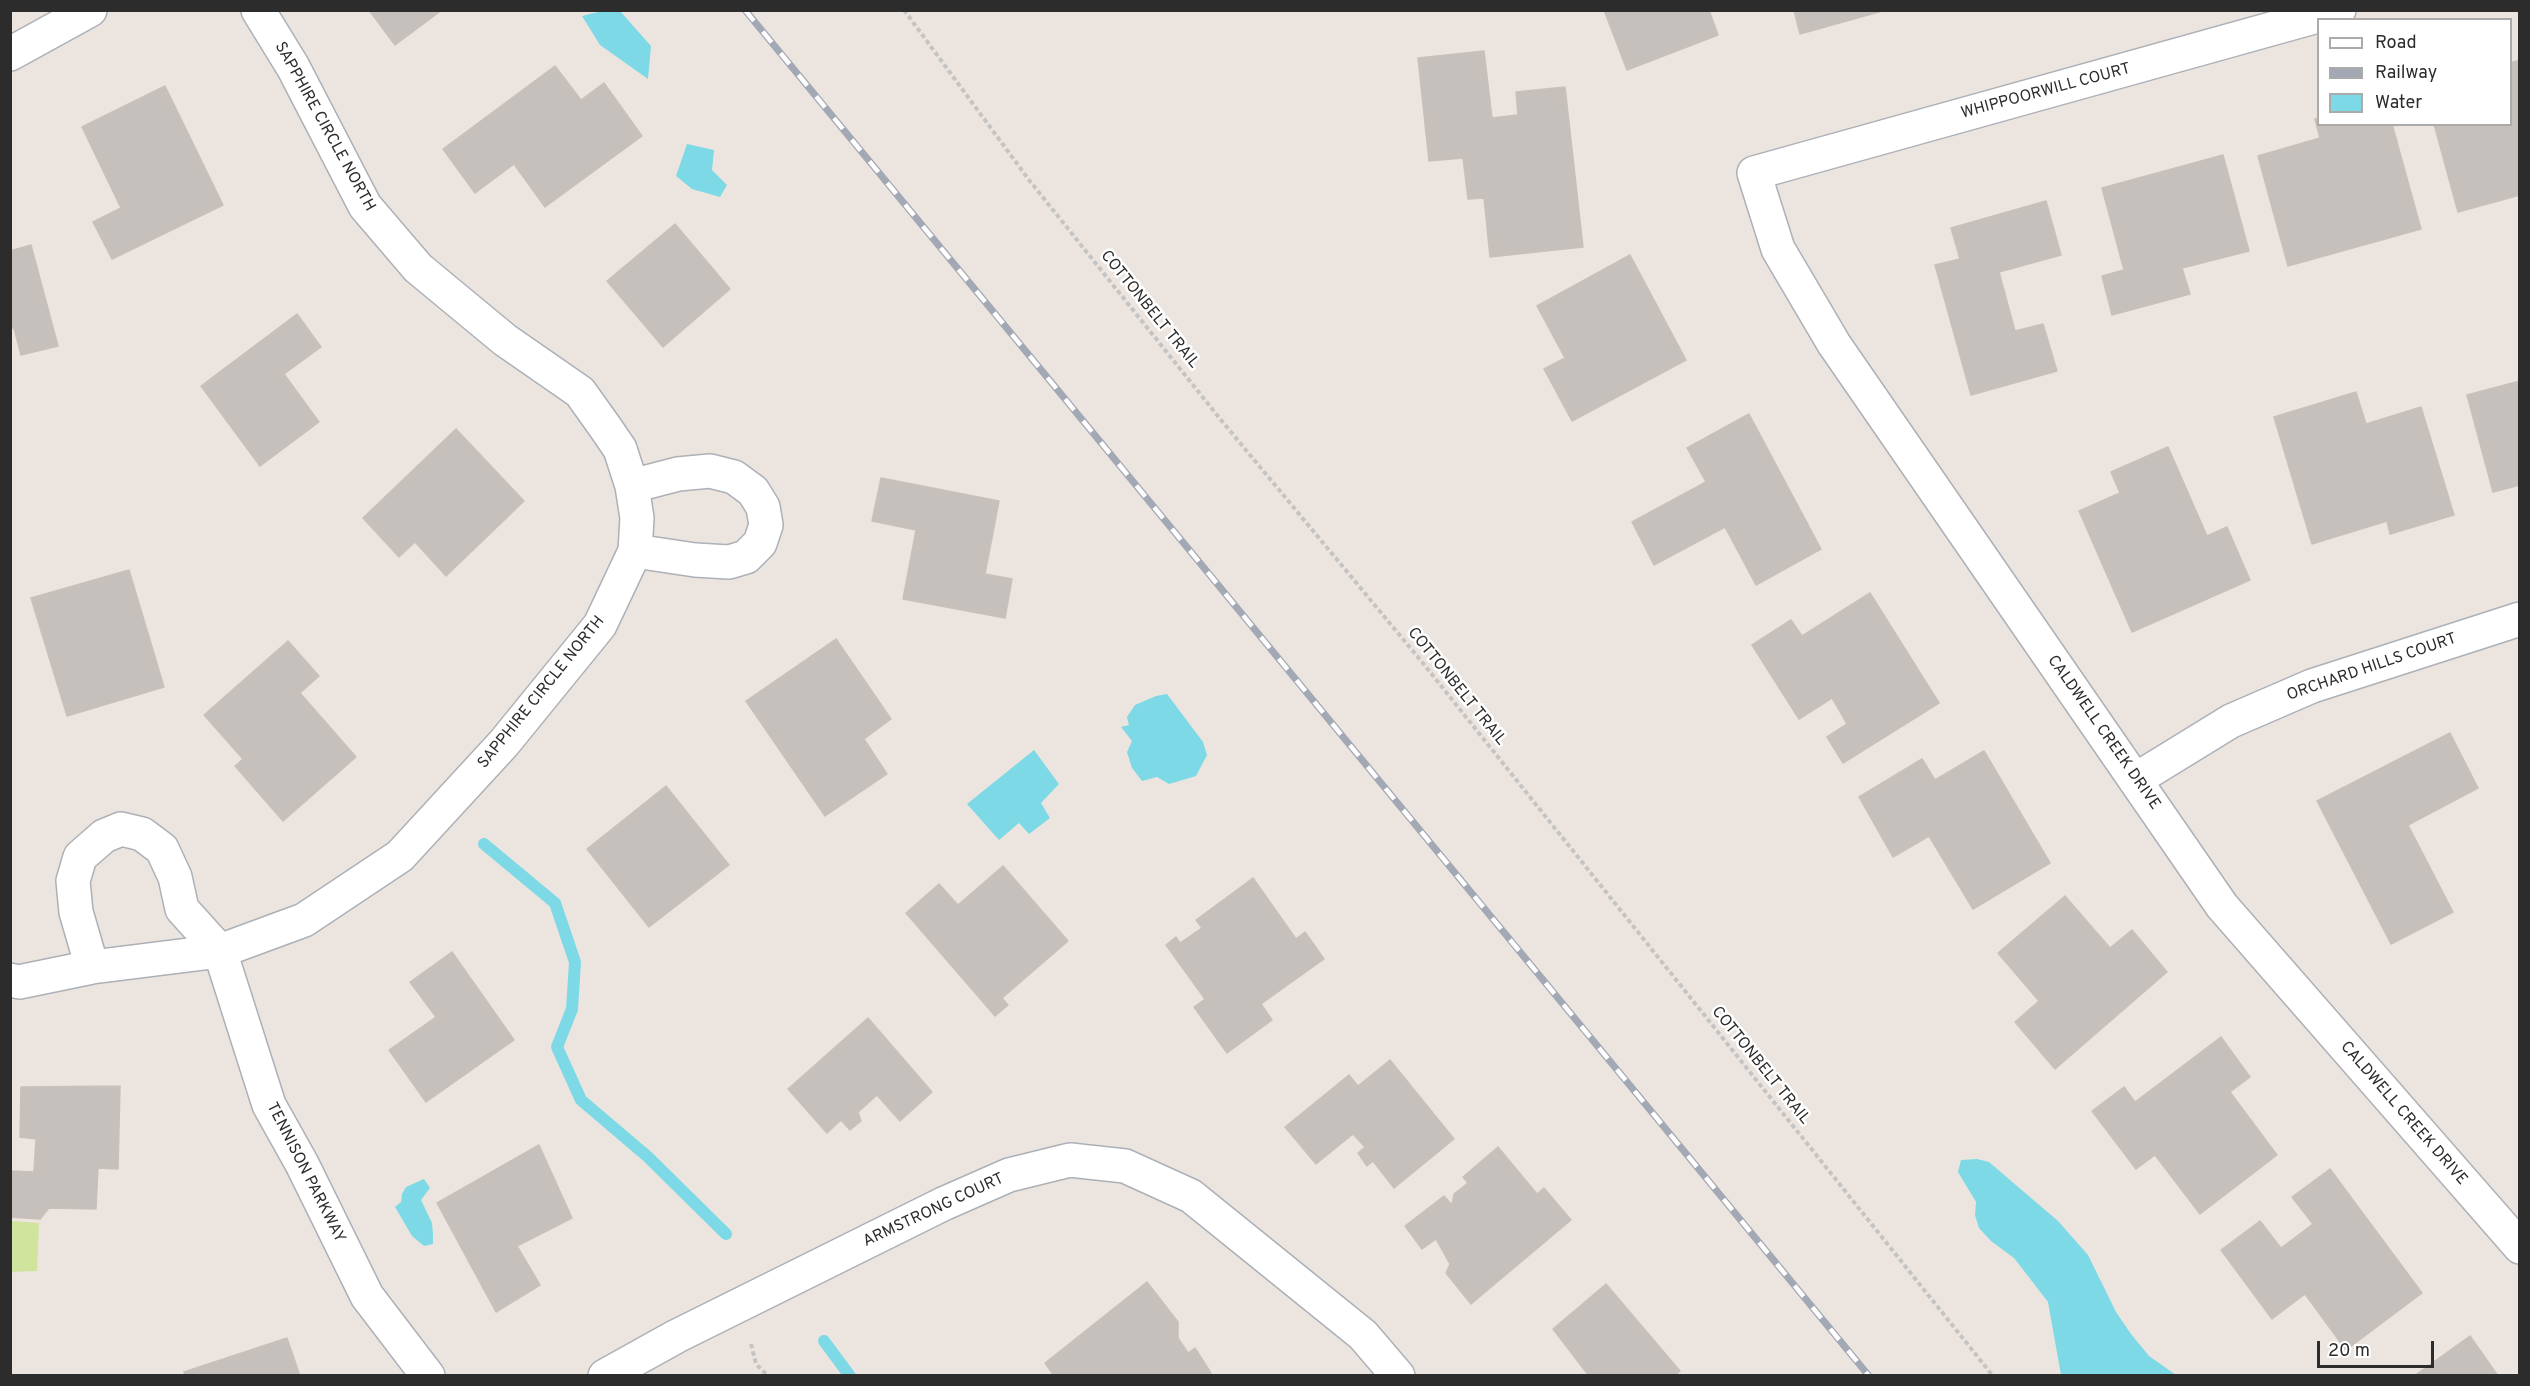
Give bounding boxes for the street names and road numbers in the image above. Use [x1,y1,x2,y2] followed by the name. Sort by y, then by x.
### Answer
[269,39,379,215] street label: SAPPHIRE CIRCLE NORTH
[1959,60,2133,124] street label: WHIPPOORWILL COURT
[1096,247,1202,373] street label: COTTONBELT TRAIL
[475,613,609,773] street label: SAPPHIRE CIRCLE NORTH
[1403,624,1509,750] street label: COTTONBELT TRAIL
[2285,630,2459,706] street label: ORCHARD HILLS COURT
[2042,652,2164,814] street label: CALDWELL CREEK DRIVE
[1707,1003,1813,1129] street label: COTTONBELT TRAIL
[2335,1038,2471,1190] street label: CALDWELL CREEK DRIVE
[261,1100,349,1246] street label: TENNISON PARKWAY
[860,1170,1008,1252] street label: ARMSTRONG COURT

